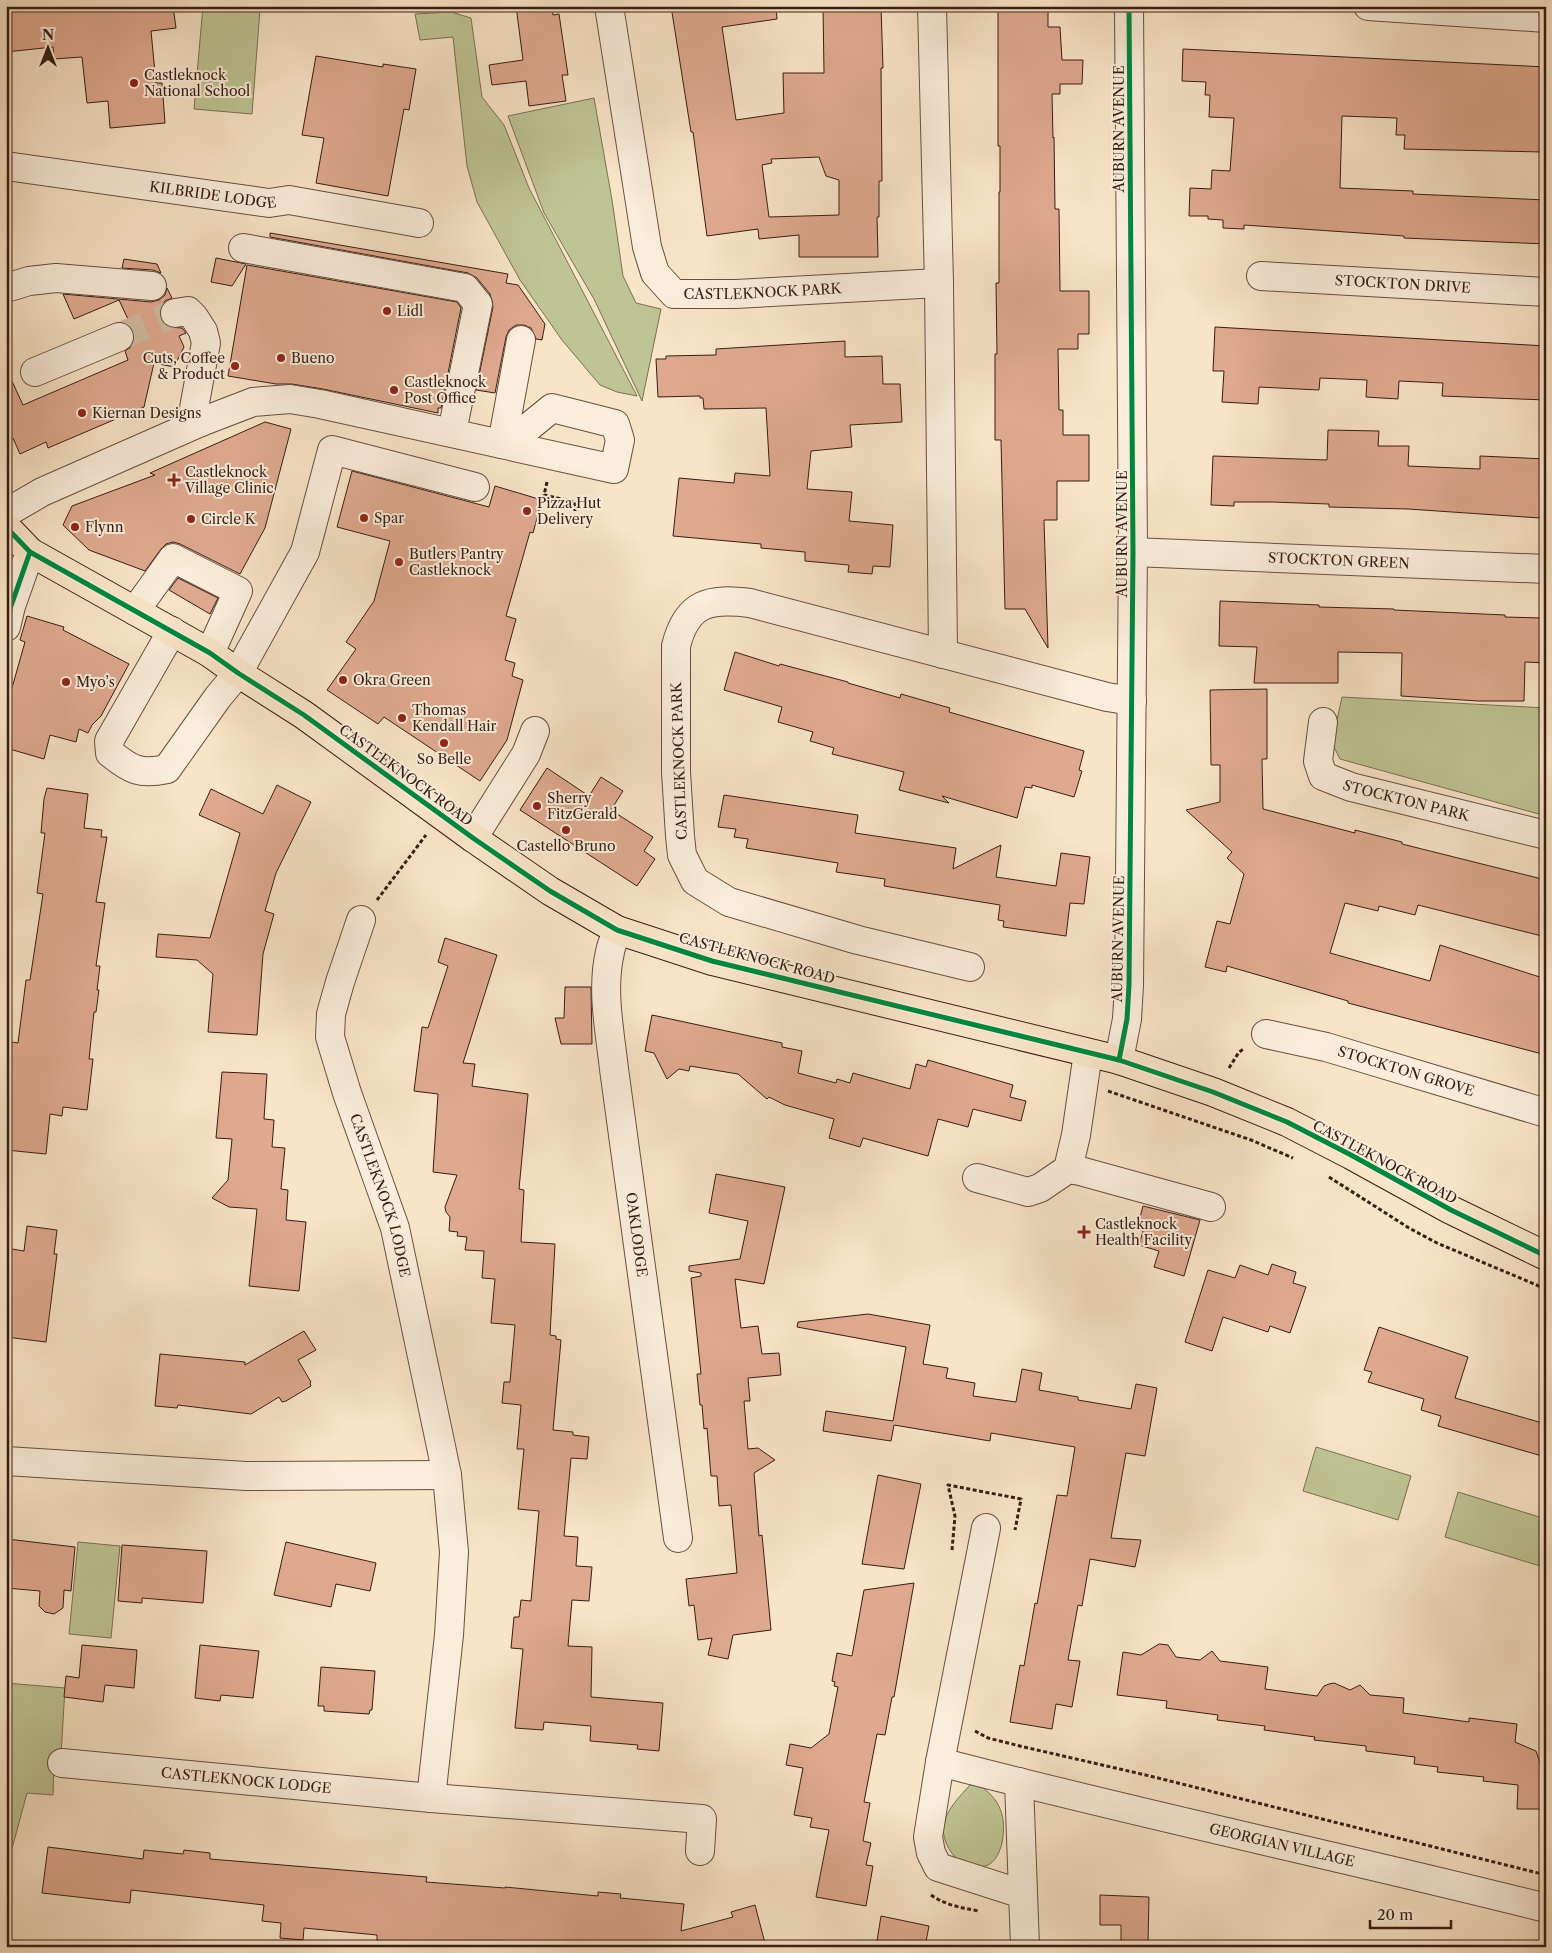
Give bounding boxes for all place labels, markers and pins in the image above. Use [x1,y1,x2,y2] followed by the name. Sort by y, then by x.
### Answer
[144,66,250,100] place label: Castleknock National School
[128,77,140,89] marker: Castleknock National School
[397,302,423,320] place label: Lidl
[381,305,393,317] marker: Lidl
[143,349,225,383] place label: Cuts, Coffee & Product
[291,349,335,367] place label: Bueno
[275,352,287,364] marker: Bueno
[229,360,241,372] marker: Cuts, Coffee & Product
[404,373,487,407] place label: Castleknock Post Office
[388,384,400,396] marker: Castleknock Post Office
[92,404,201,422] place label: Kiernan Designs
[76,407,88,419] marker: Kiernan Designs
[184,463,274,497] place label: Castleknock Village Clinic
[167,473,181,487] marker: Castleknock Village Clinic
[537,494,601,528] place label: Pizza Hut Delivery
[521,505,533,517] marker: Pizza Hut Delivery
[374,509,404,527] place label: Spar
[201,510,257,528] place label: Circle K
[358,512,370,524] marker: Spar
[185,513,197,525] marker: Circle K
[85,518,124,536] place label: Flynn
[69,521,81,533] marker: Flynn
[409,545,504,579] place label: Butlers Pantry Castleknock
[393,556,405,568] marker: Butlers Pantry Castleknock
[353,671,431,689] place label: Okra Green
[76,673,115,691] place label: Myo’s
[337,674,349,686] marker: Okra Green
[60,676,72,688] marker: Myo’s
[412,701,497,735] place label: Thomas Kendall Hair
[396,712,408,724] marker: Thomas Kendall Hair
[438,737,450,749] marker: So Belle
[417,750,471,768] place label: So Belle
[547,789,618,823] place label: Sherry FitzGerald
[531,800,543,812] marker: Sherry FitzGerald
[560,824,572,836] marker: Castello Bruno
[516,837,616,855] place label: Castello Bruno
[1095,1215,1192,1249] place label: Castleknock Health Facility
[1077,1225,1091,1239] marker: Castleknock Health Facility

